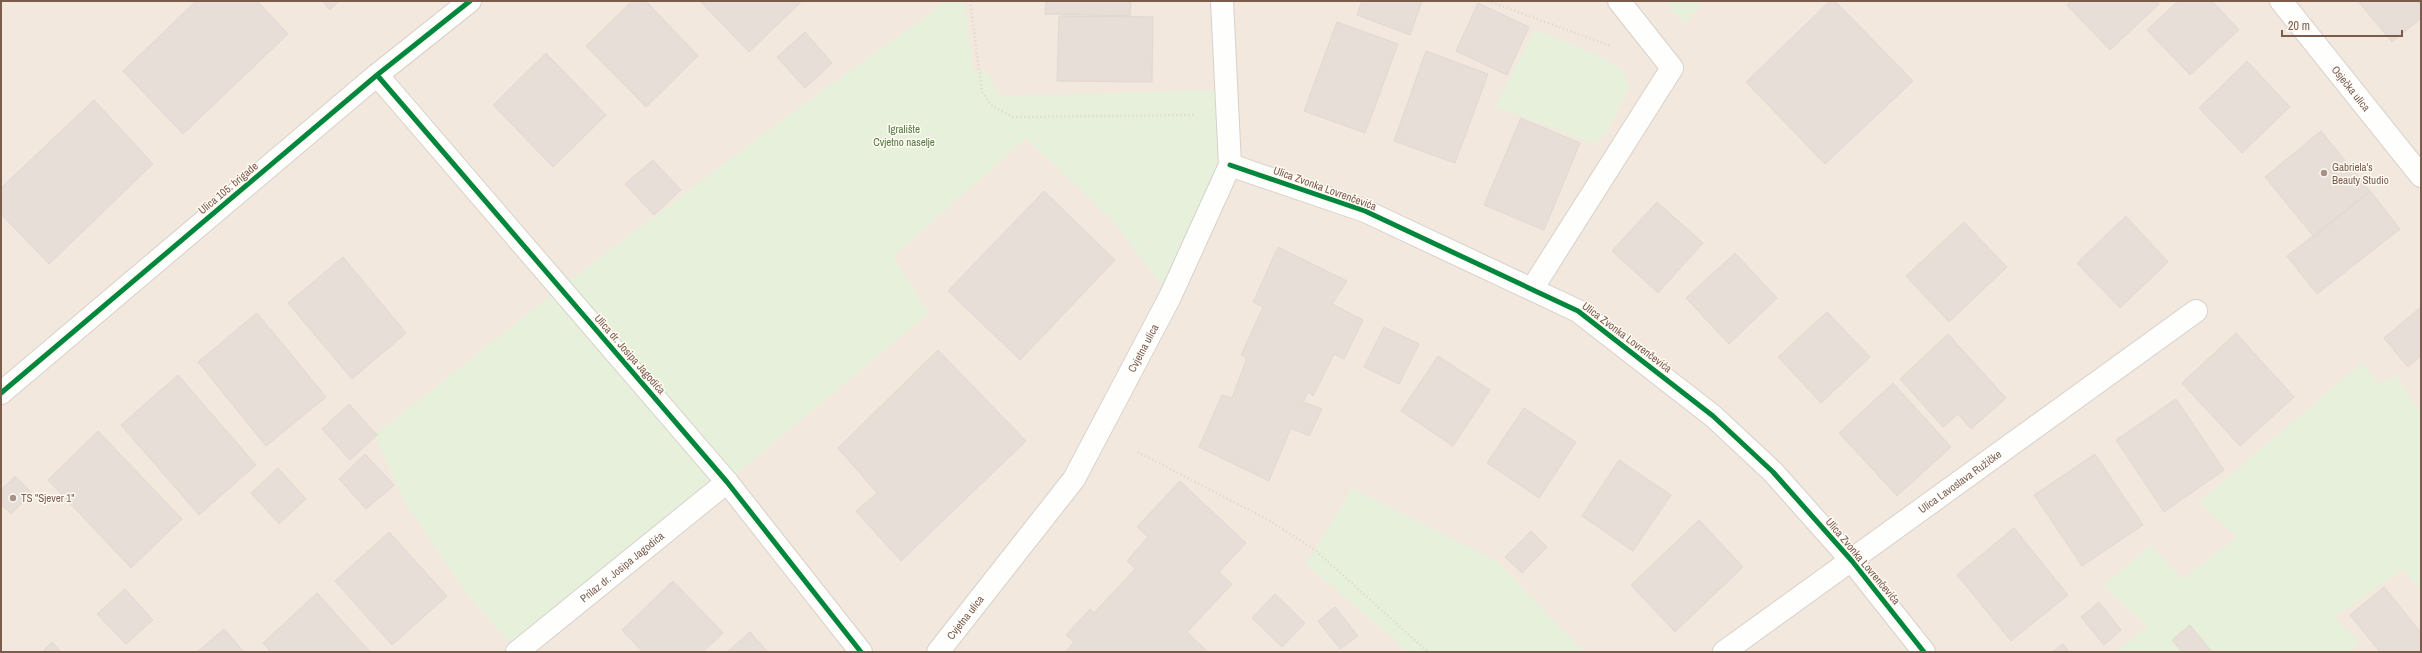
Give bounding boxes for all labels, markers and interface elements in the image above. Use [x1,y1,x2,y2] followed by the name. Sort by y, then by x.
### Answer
[2282,12,2402,38] scale bar
[2288,18,2310,34] text: 20 m
[2329,63,2373,114] street label: Osječka ulica
[873,122,935,149] park label: Igralište Cvjetno naselje
[195,159,261,217] street label: Ulica 105. brigade
[2332,160,2389,187] place label: Gabriela's Beauty Studio
[1271,163,1379,213] street label: Ulica Zvonka Lovrenčevića
[2319,168,2329,178] marker: Gabriela's Beauty Studio
[1579,299,1675,375] street label: Ulica Zvonka Lovrenčevića
[591,311,669,397] street label: Ulica dr. Josipa Jagodića
[1125,322,1161,375] street label: Cvjetna ulica
[1916,447,2004,516] street label: Ulica Lavoslava Ružičke
[21,491,75,505] place label: TS "Sjever 1"
[8,493,18,503] marker: TS "Sjever 1"
[1823,515,1903,607] street label: Ulica Zvonka Lovrenčevića
[577,529,667,605] street label: Prilaz dr. Josipa Jagodića
[944,593,987,642] street label: Cvjetna ulica

